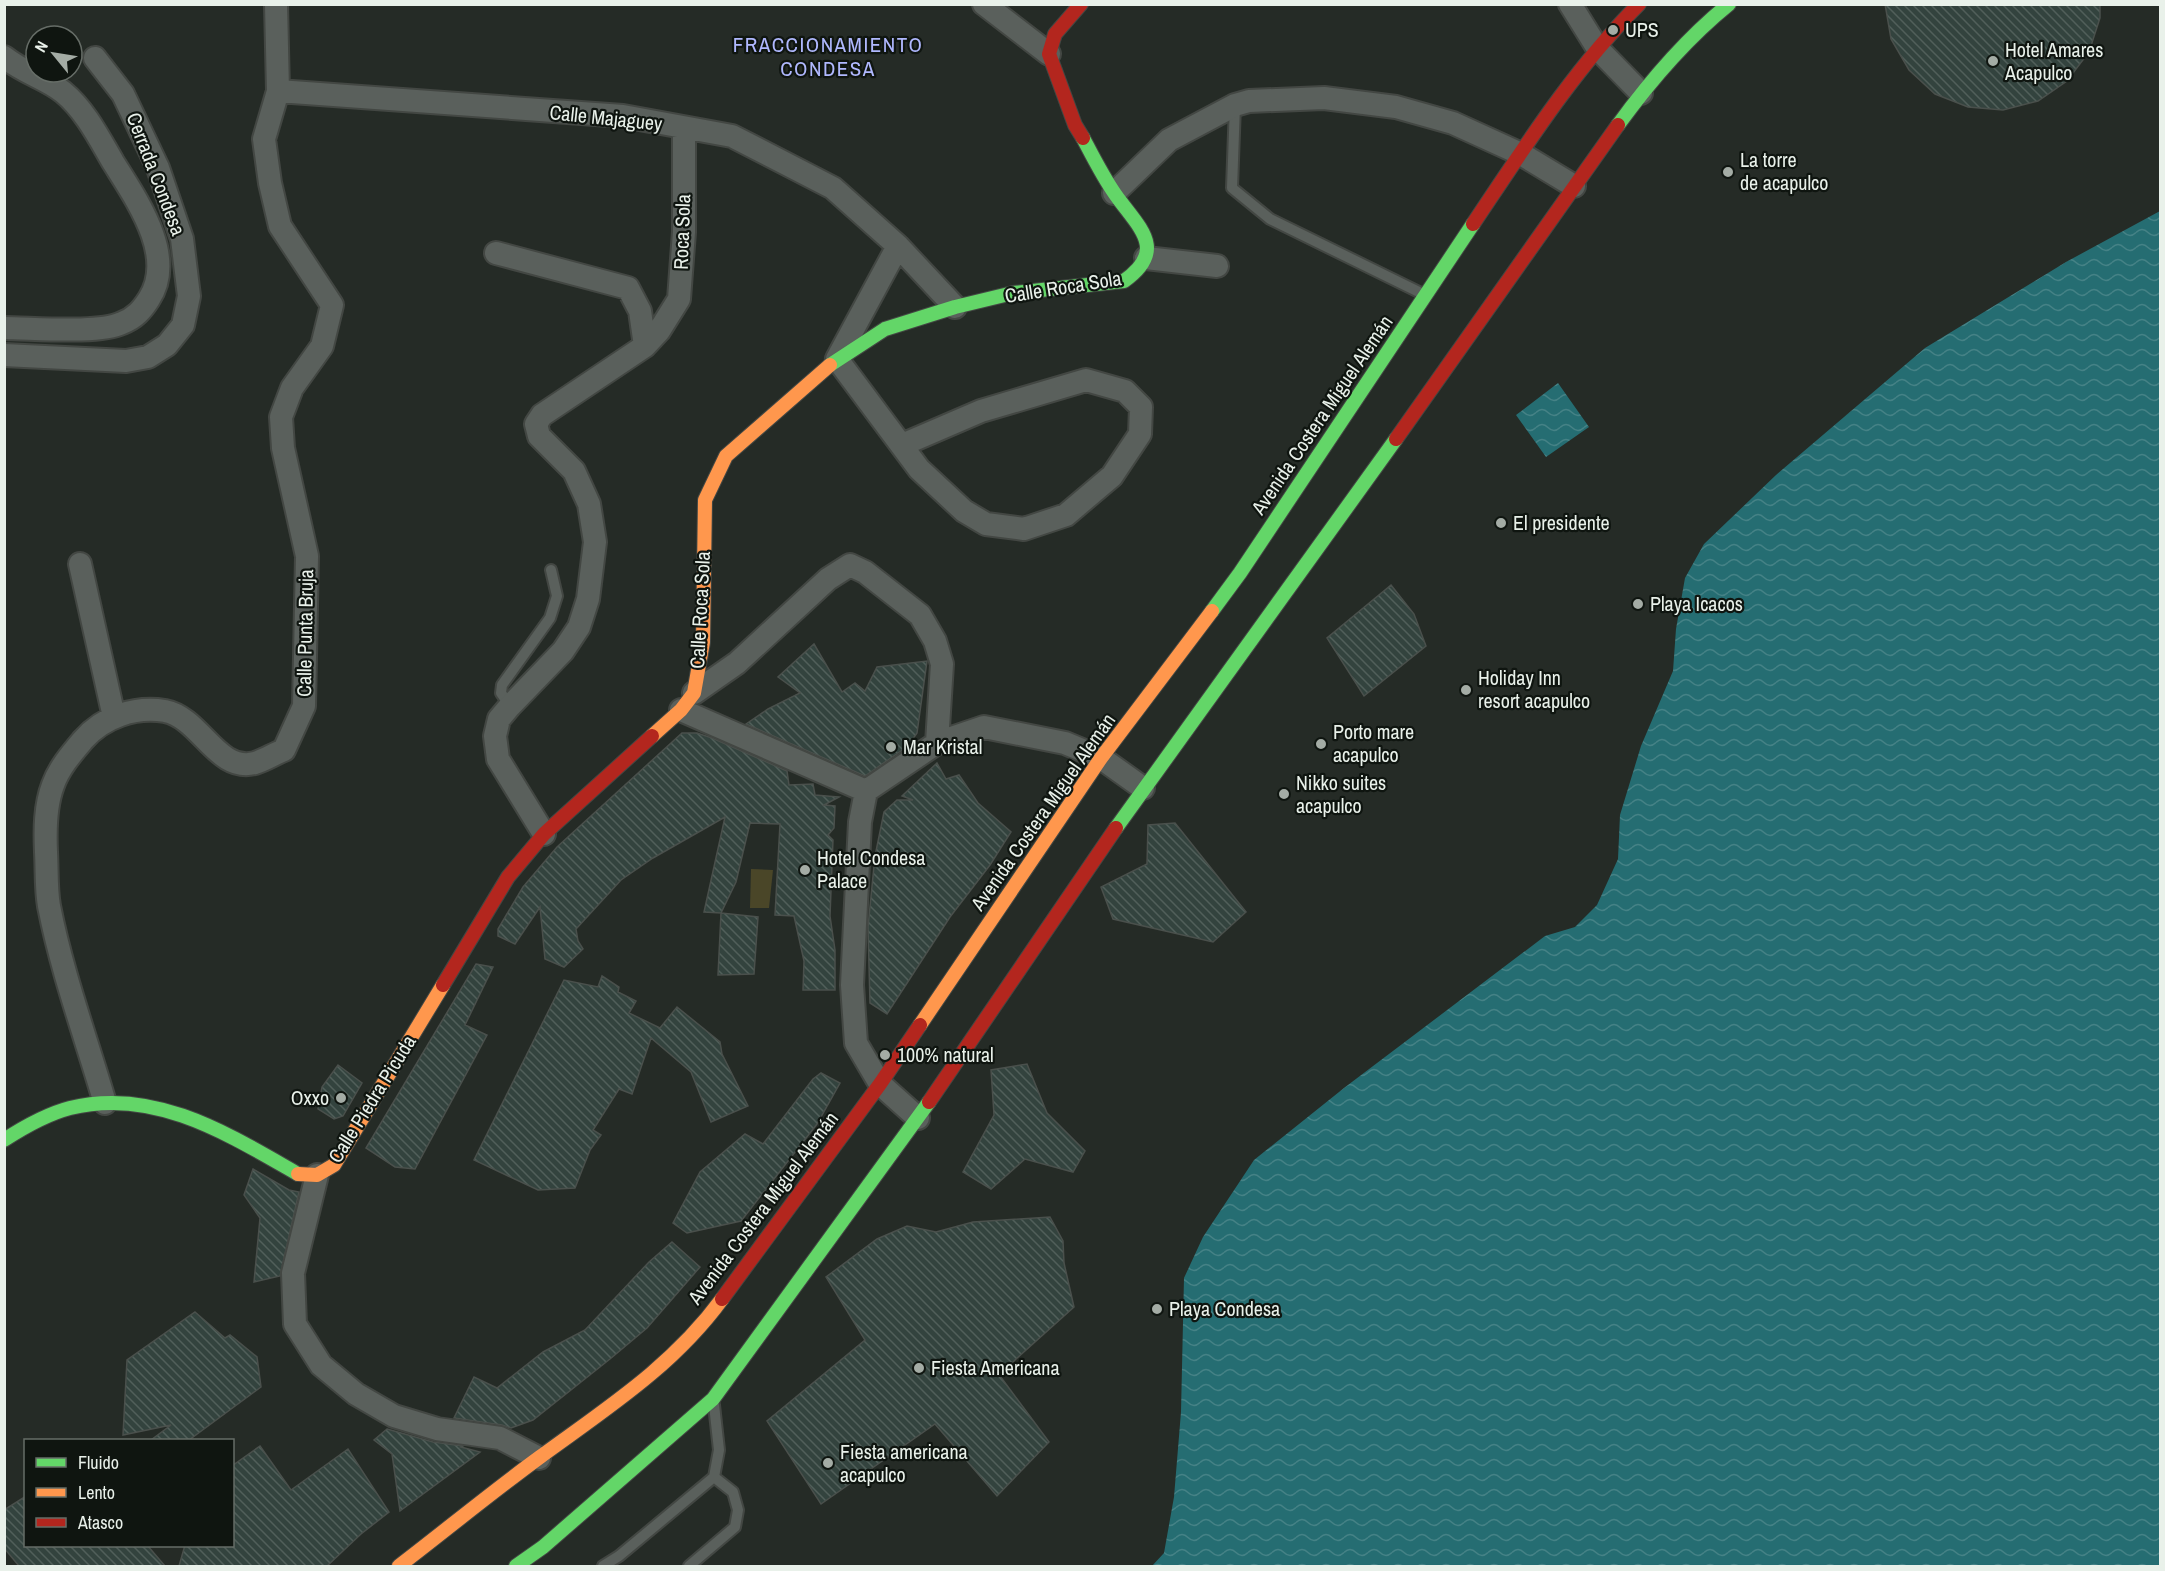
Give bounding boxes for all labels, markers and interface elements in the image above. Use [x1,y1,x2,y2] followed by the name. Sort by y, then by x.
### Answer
[1625,16,1659,43] place label: UPS
[1606,23,1620,37] marker: UPS
[24,24,84,84] north arrow
[733,30,923,83] district label: FRACCIONAMIENTO CONDESA
[2004,36,2103,86] place label: Hotel Amares Acapulco
[29,37,53,56] text: N
[1986,54,2000,68] marker: Hotel Amares Acapulco
[548,98,664,137] street label: Calle Majaguey
[121,109,192,239] street label: Cerrada Condesa
[1740,146,1828,196] place label: La torre de acapulco
[1721,165,1735,179] marker: La torre de acapulco
[667,194,696,270] street label: Roca Sola
[1003,264,1123,309] street label: Calle Roca Sola
[1244,310,1398,520] street label: Avenida Costera Miguel Alemán
[1513,509,1610,536] place label: El presidente
[1494,516,1508,530] marker: El presidente
[683,551,716,669] street label: Calle Roca Sola
[290,569,319,697] street label: Calle Punta Bruja
[1650,590,1743,617] place label: Playa Icacos
[1631,597,1645,611] marker: Playa Icacos
[1478,664,1590,714] place label: Holiday Inn resort acapulco
[1459,683,1473,697] marker: Holiday Inn resort acapulco
[964,708,1121,916] street label: Avenida Costera Miguel Alemán
[1333,718,1414,768] place label: Porto mare acapulco
[903,733,982,760] place label: Mar Kristal
[1314,737,1328,751] marker: Porto mare acapulco
[884,740,898,754] marker: Mar Kristal
[1296,769,1386,819] place label: Nikko suites acapulco
[1277,787,1291,801] marker: Nikko suites acapulco
[817,844,925,894] place label: Hotel Condesa Palace
[798,863,812,877] marker: Hotel Condesa Palace
[321,1030,422,1168] street label: Calle Piedra Picuda
[897,1041,994,1068] place label: 100% natural
[878,1048,892,1062] marker: 100% natural
[291,1084,329,1111] place label: Oxxo
[334,1091,348,1105] marker: Oxxo
[681,1106,844,1310] street label: Avenida Costera Miguel Alemán
[1169,1295,1280,1322] place label: Playa Condesa
[1150,1302,1164,1316] marker: Playa Condesa
[931,1354,1060,1381] place label: Fiesta Americana
[912,1361,926,1375] marker: Fiesta Americana
[840,1438,968,1488] place label: Fiesta americana acapulco
[24,1439,234,1547] legend
[78,1450,119,1475] text: Fluido
[821,1456,835,1470] marker: Fiesta americana acapulco
[78,1480,115,1505] text: Lento
[77,1510,123,1535] text: Atasco

